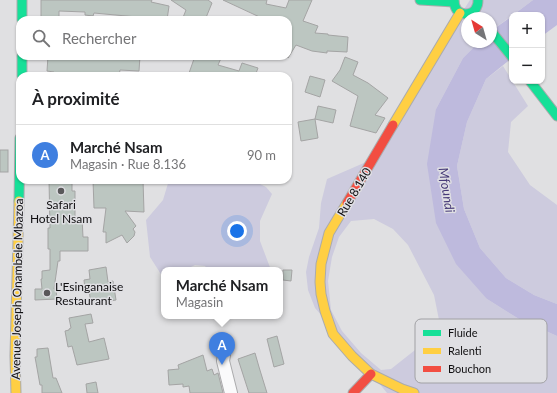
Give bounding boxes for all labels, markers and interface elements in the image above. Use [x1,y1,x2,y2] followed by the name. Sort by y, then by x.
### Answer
[461,12,497,48] north arrow
[509,12,545,84] map controls
[509,12,545,48] button: +
[16,16,292,60] search box
[30,27,52,49] icon: search
[62,29,136,47] text: Rechercher
[509,48,545,84] button: −
[32,88,120,109] text: À proximité
[70,138,162,156] text: Marché Nsam
[40,147,50,163] text: A
[247,147,276,163] text: 90 m
[70,156,186,172] text: Magasin · Rue 8.136
[334,165,374,219] street label: Rue 8.140
[436,166,458,214] water label: Mfoundi
[56,186,66,196] marker: Safari Hotel Nsam
[30,197,92,226] place label: Safari Hotel Nsam
[8,198,26,380] street label: Avenue Joseph Onambele Mbazoa
[227,221,247,241] your location
[161,267,283,319] popup
[176,276,268,294] text: Marché Nsam
[55,279,123,308] place label: L'Esinganaise Restaurant
[42,288,52,298] marker: L'Esinganaise Restaurant
[176,294,223,310] text: Magasin
[415,319,547,383] legend
[448,326,478,339] text: Fluide
[209,332,235,365] pin: A
[448,344,482,357] text: Ralenti
[448,362,491,375] text: Bouchon

